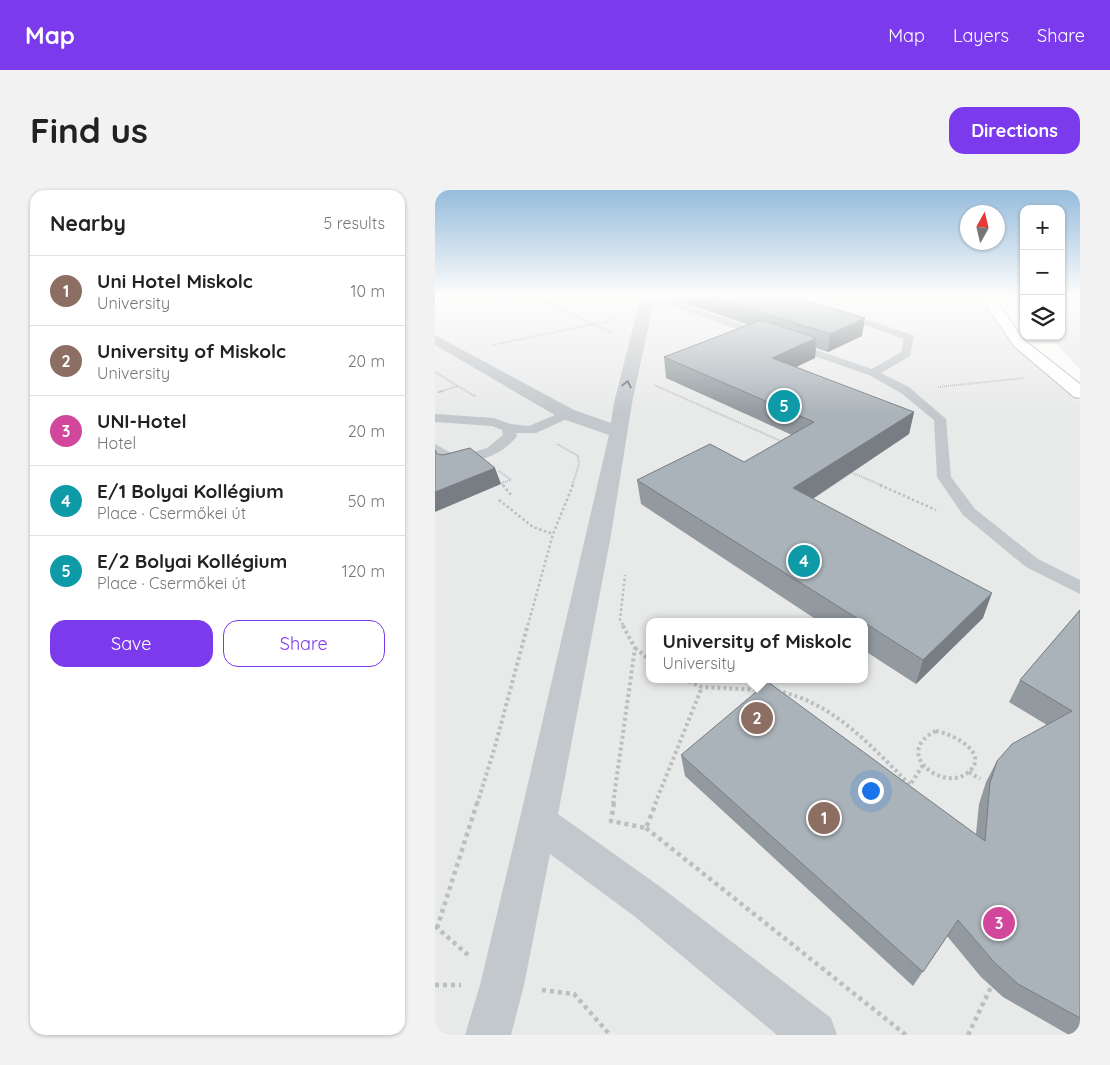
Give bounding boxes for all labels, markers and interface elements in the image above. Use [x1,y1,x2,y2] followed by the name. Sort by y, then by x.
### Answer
[25,20,75,50] text: Map
[888,24,925,47] text: Map
[953,24,1009,47] text: Layers
[1037,24,1085,47] text: Share
[949,107,1080,154] button: Directions
[30,108,148,152] text: Find us
[960,205,1005,250] north arrow
[1020,205,1065,340] map controls
[1020,205,1065,250] button: +
[50,210,126,236] text: Nearby
[324,213,385,233] text: 5 results
[1020,250,1065,295] button: −
[97,269,253,293] text: Uni Hotel Miskolc
[63,281,69,301] text: 1
[351,281,385,301] text: 10 m
[97,293,170,313] text: University
[1020,295,1065,340] button: layers
[97,339,286,363] text: University of Miskolc
[61,351,71,371] text: 2
[348,351,385,371] text: 20 m
[97,363,170,383] text: University
[621,380,632,389] one-way arrow
[768,387,800,425] pin: 5
[97,409,187,433] text: UNI-Hotel
[62,421,70,441] text: 3
[348,421,385,441] text: 20 m
[97,433,136,453] text: Hotel
[97,479,284,503] text: E/1 Bolyai Kollégium
[61,491,71,511] text: 4
[348,491,385,511] text: 50 m
[97,503,246,523] text: Place · Csermőkei út
[788,542,820,580] pin: 4
[97,549,287,573] text: E/2 Bolyai Kollégium
[61,561,71,581] text: 5
[342,561,385,581] text: 120 m
[97,573,246,593] text: Place · Csermőkei út
[646,618,868,683] popup
[50,620,213,667] button: Save
[223,620,385,667] button: Share
[663,629,851,653] text: University of Miskolc
[663,653,736,673] text: University
[741,699,773,737] pin: 2
[858,778,884,804] your location
[808,799,840,837] pin: 1
[983,904,1015,942] pin: 3

